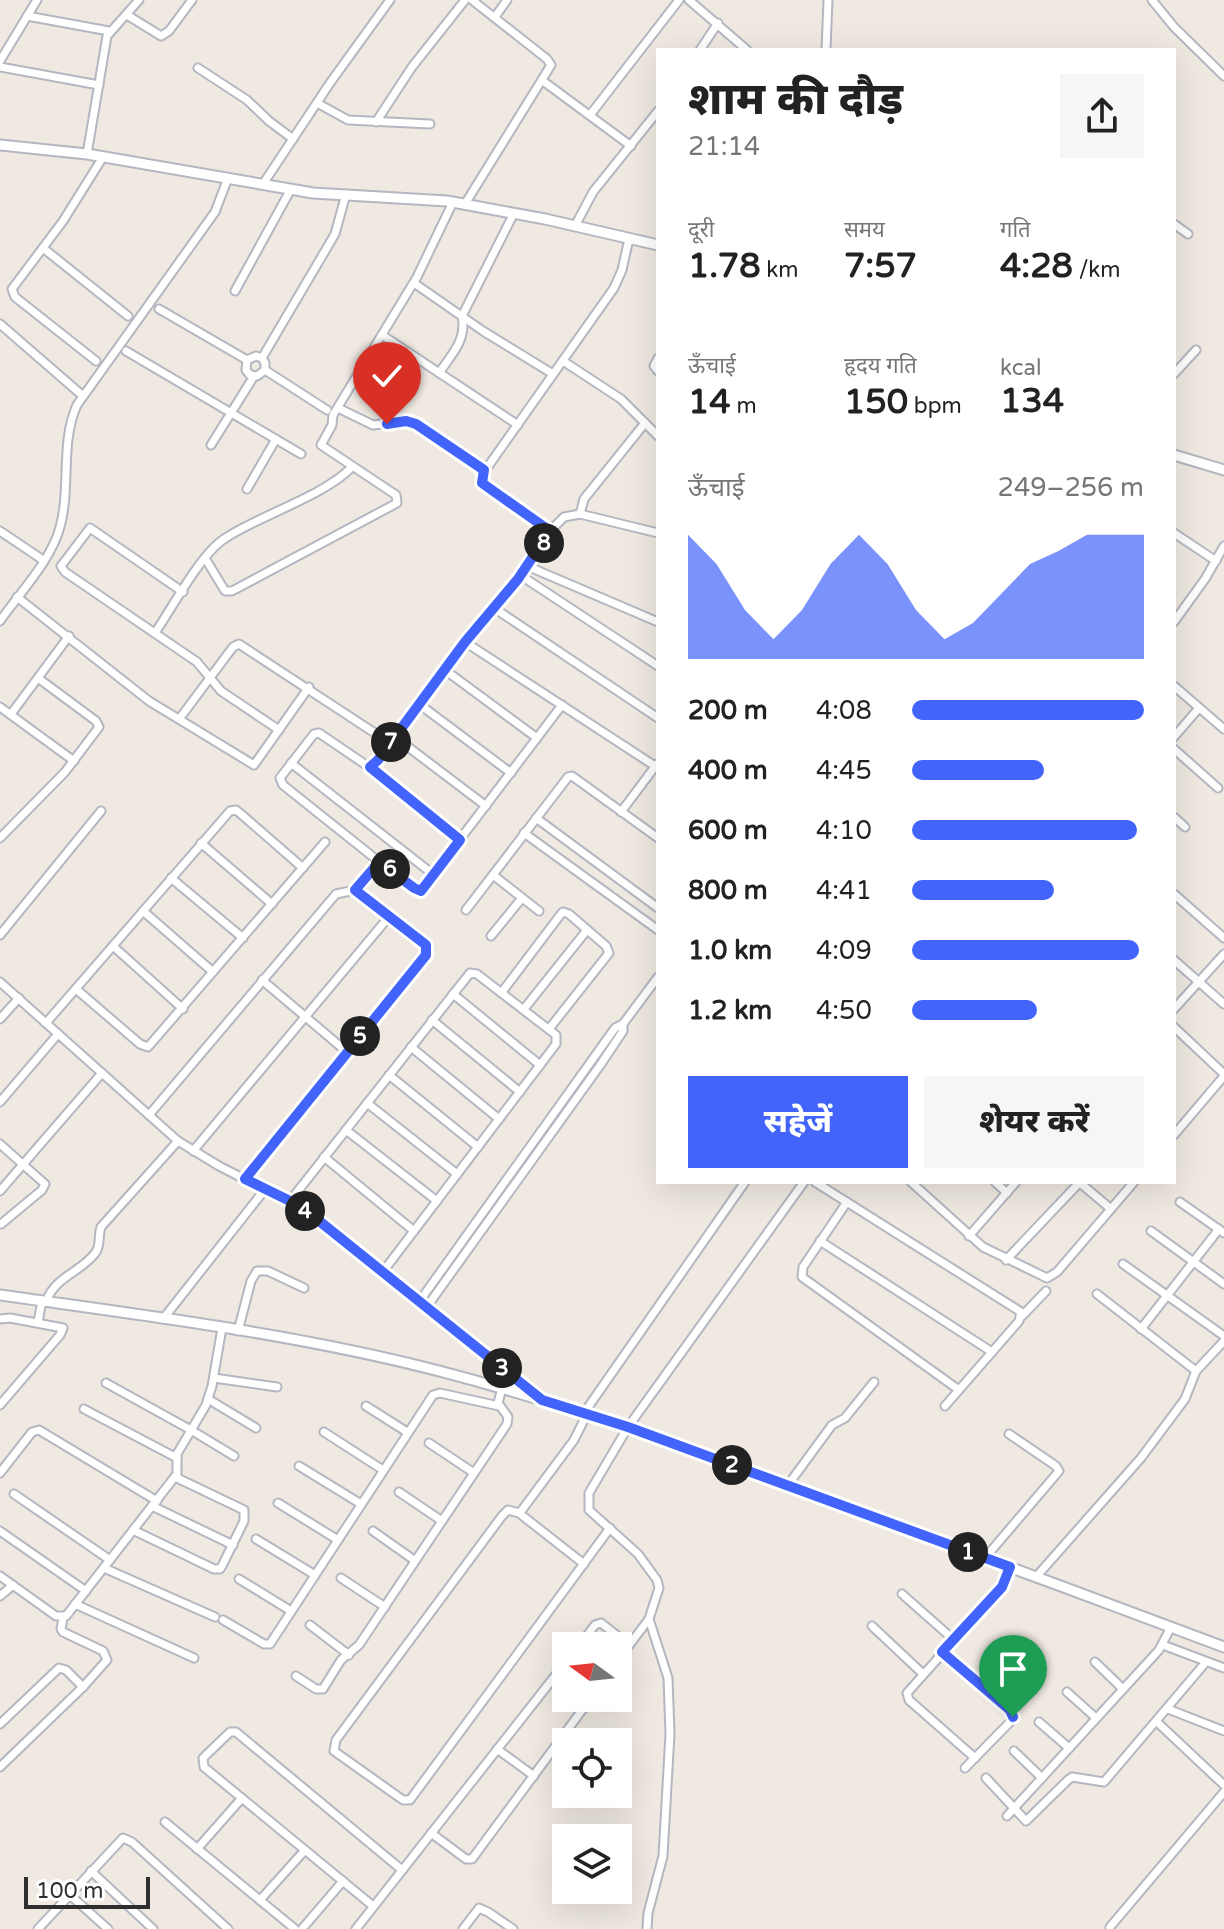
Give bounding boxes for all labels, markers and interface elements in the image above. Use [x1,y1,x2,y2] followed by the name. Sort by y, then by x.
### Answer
[688,74,903,127] text: शाम की दौड़
[1060,74,1144,158] button: share
[688,131,760,162] text: 21:14
[688,217,714,243] text: दूरी
[844,217,885,243] text: समय
[1000,217,1031,243] text: गति
[688,246,761,287] text: 1.78
[844,246,917,287] text: 7:57
[1000,246,1073,287] text: 4:28
[761,257,798,283] text: km
[1073,257,1121,283] text: /km
[353,342,421,424] pin
[688,353,736,379] text: ऊँचाई
[844,353,917,379] text: हृदय गति
[365,354,409,398] icon: check
[1000,355,1041,381] text: kcal
[1000,381,1064,422] text: 134
[688,382,731,423] text: 14
[844,382,908,423] text: 150
[731,393,757,419] text: m
[908,393,962,419] text: bpm
[688,472,744,503] text: ऊँचाई
[998,472,1144,503] text: 249–256 m
[524,523,564,563] pin: 8
[537,530,551,556] text: 8
[688,695,768,726] text: 200 m
[816,695,872,726] text: 4:08
[371,722,411,762] pin: 7
[384,729,398,755] text: 7
[688,755,768,786] text: 400 m
[816,755,872,786] text: 4:45
[688,815,768,846] text: 600 m
[816,815,872,846] text: 4:10
[370,849,410,889] pin: 6
[383,856,397,882] text: 6
[688,875,768,906] text: 800 m
[816,875,872,906] text: 4:41
[688,935,772,966] text: 1.0 km
[816,935,872,966] text: 4:09
[688,995,772,1026] text: 1.2 km
[816,995,872,1026] text: 4:50
[340,1016,380,1056] pin: 5
[353,1023,367,1049] text: 5
[688,1076,908,1168] button: सहेजें
[924,1076,1144,1168] button: शेयर करें
[285,1191,325,1231] pin: 4
[298,1198,312,1224] text: 4
[482,1348,522,1388] pin: 3
[495,1355,509,1381] text: 3
[712,1445,752,1485] pin: 2
[725,1452,739,1478] text: 2
[948,1532,988,1572] pin: 1
[961,1539,975,1565] text: 1
[552,1632,632,1712] north arrow
[552,1632,632,1904] map controls
[979,1635,1047,1717] pin
[991,1647,1035,1691] icon: arrive
[552,1728,632,1808] button: locate
[552,1824,632,1904] button: layers
[24,1873,150,1909] scale bar
[36,1878,103,1904] text: 100 m

